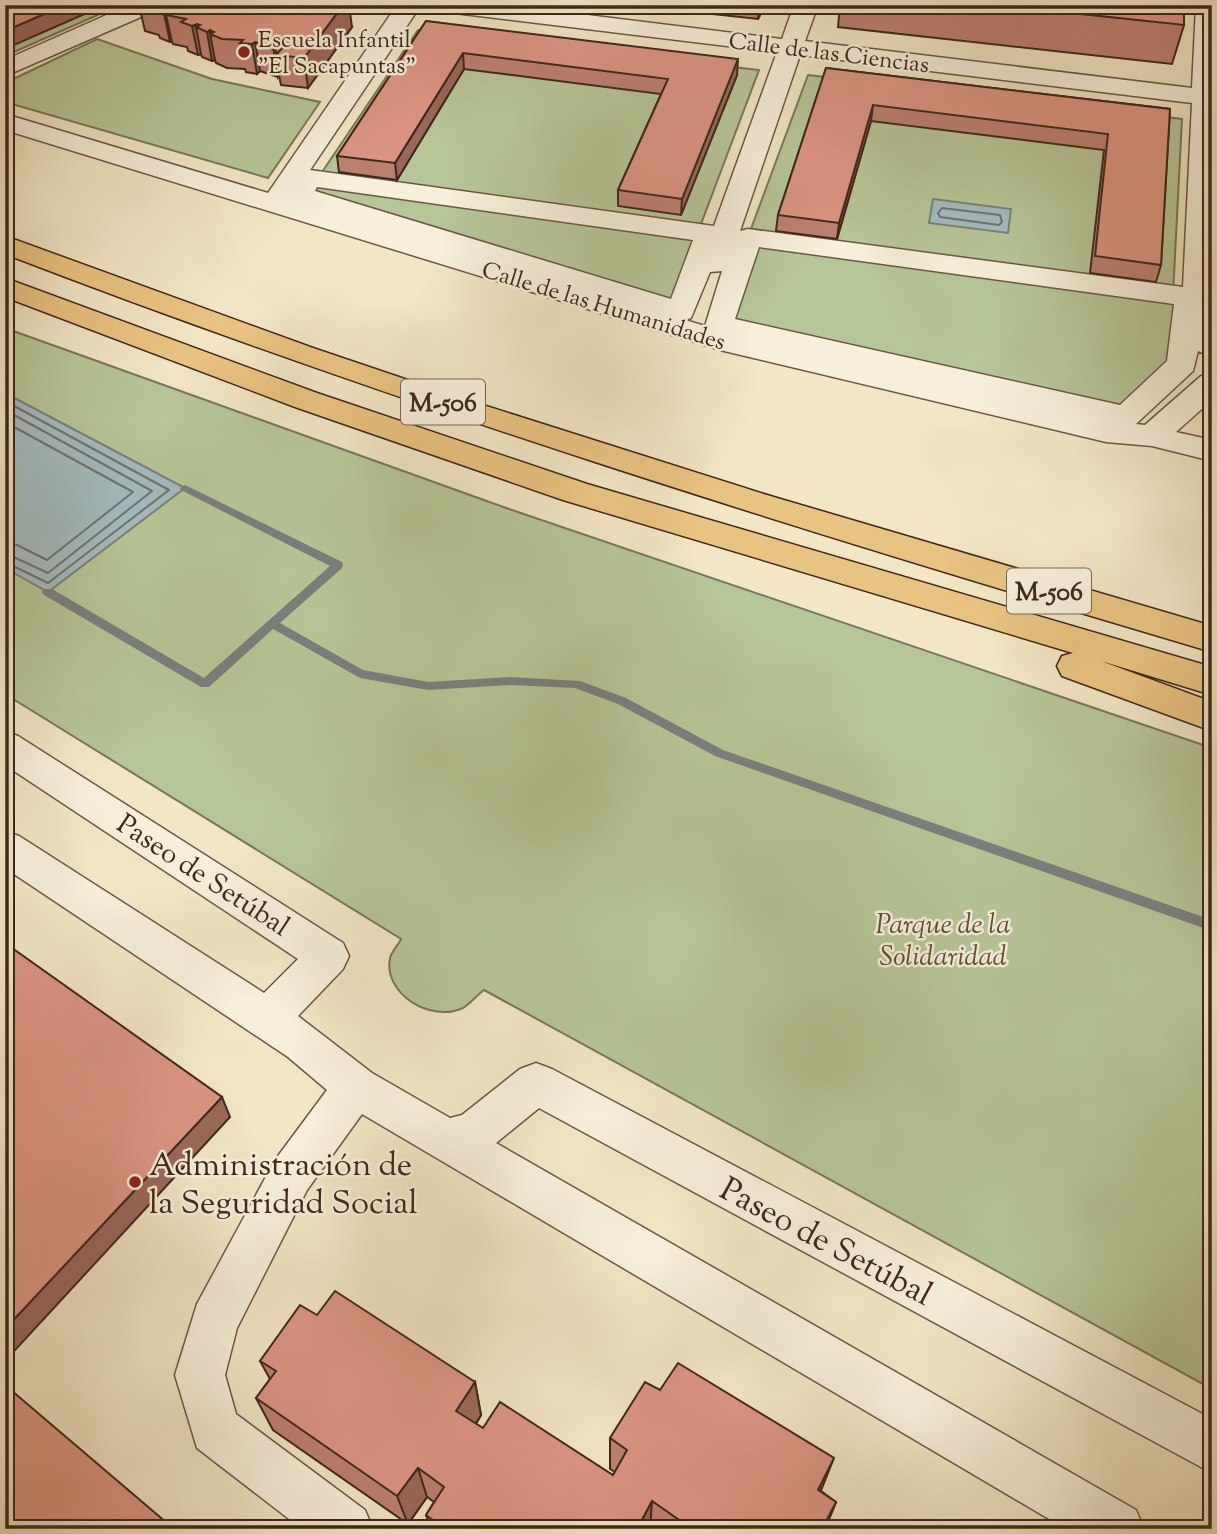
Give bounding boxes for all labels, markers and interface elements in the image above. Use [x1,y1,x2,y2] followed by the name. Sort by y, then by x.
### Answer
[258,25,416,84] place label: Escuela Infantil "El Sacapuntas"
[727,26,931,83] street label: Calle de las Ciencias
[236,44,252,60] marker: Escuela Infantil "El Sacapuntas"
[477,255,729,360] street label: Calle de las Humanidades
[401,380,485,424] road number: M-506
[1007,568,1091,614] road number: M-506
[108,805,297,948] street label: Paseo de Setúbal
[876,906,1010,978] park label: Parque de la Solidaridad
[149,1143,418,1229] place label: Administración de la Seguridad Social
[710,1167,940,1320] street label: Paseo de Setúbal
[127,1174,143,1190] marker: Administración de la Seguridad Social

